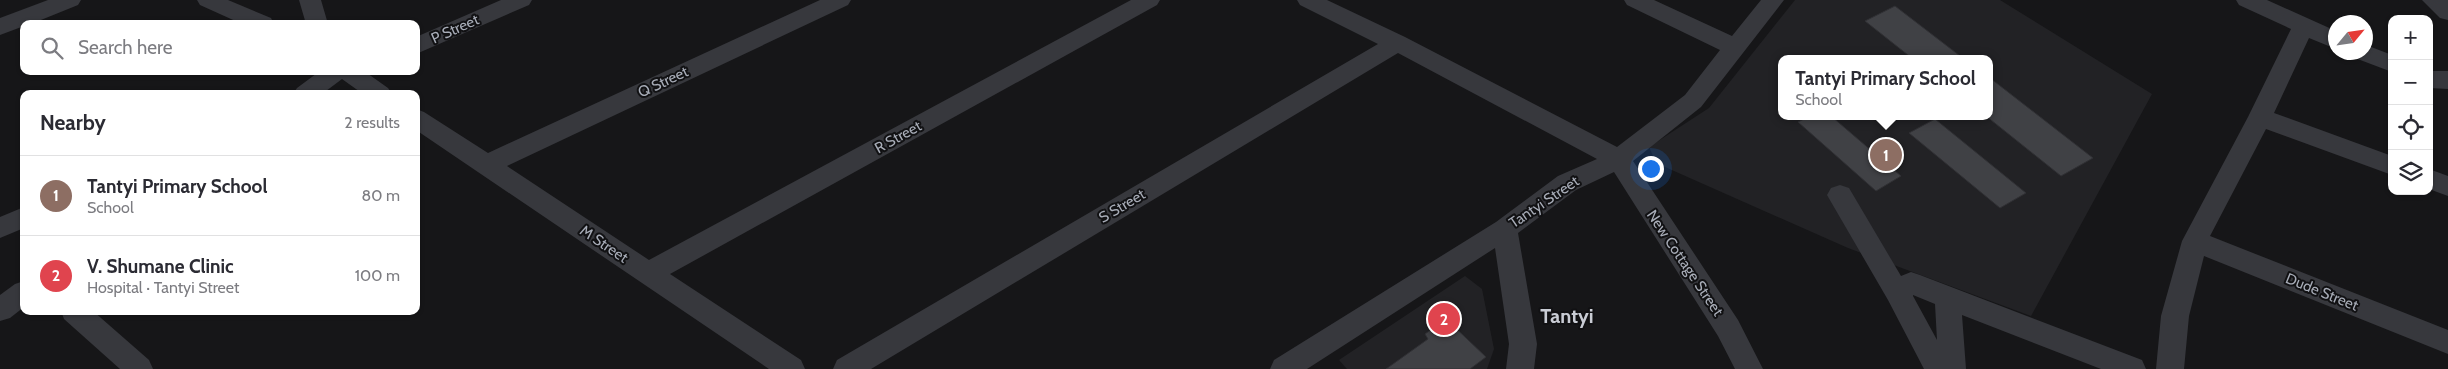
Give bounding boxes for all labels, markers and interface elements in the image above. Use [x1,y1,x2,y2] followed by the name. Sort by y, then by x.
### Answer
[428,11,482,47] street label: P Street
[2328,15,2373,60] north arrow
[2388,15,2433,195] map controls
[2388,15,2433,60] button: +
[20,20,420,75] search box
[38,34,66,62] icon: search
[78,36,172,59] text: Search here
[1778,55,1993,120] popup
[2388,60,2433,105] button: −
[635,63,691,101] street label: Q Street
[1795,67,1976,90] text: Tantyi Primary School
[1795,90,1842,109] text: School
[2388,105,2433,150] button: locate
[40,110,106,135] text: Nearby
[344,113,400,132] text: 2 results
[871,117,925,157] street label: R Street
[1870,136,1902,174] pin: 1
[2388,150,2433,195] button: layers
[1638,156,1664,182] your location
[1506,172,1582,232] street label: Tantyi Street
[87,175,267,198] text: Tantyi Primary School
[1096,185,1148,227] street label: S Street
[53,186,59,205] text: 1
[362,186,400,205] text: 80 m
[87,198,134,217] text: School
[1643,207,1727,319] street label: New Cottage Street
[577,221,631,267] street label: M Street
[87,255,234,278] text: V. Shumane Clinic
[52,266,60,285] text: 2
[355,266,400,285] text: 100 m
[2283,269,2361,315] street label: Dude Street
[87,278,239,297] text: Hospital · Tantyi Street
[1428,300,1460,338] pin: 2
[1540,304,1594,328] district label: Tantyi

